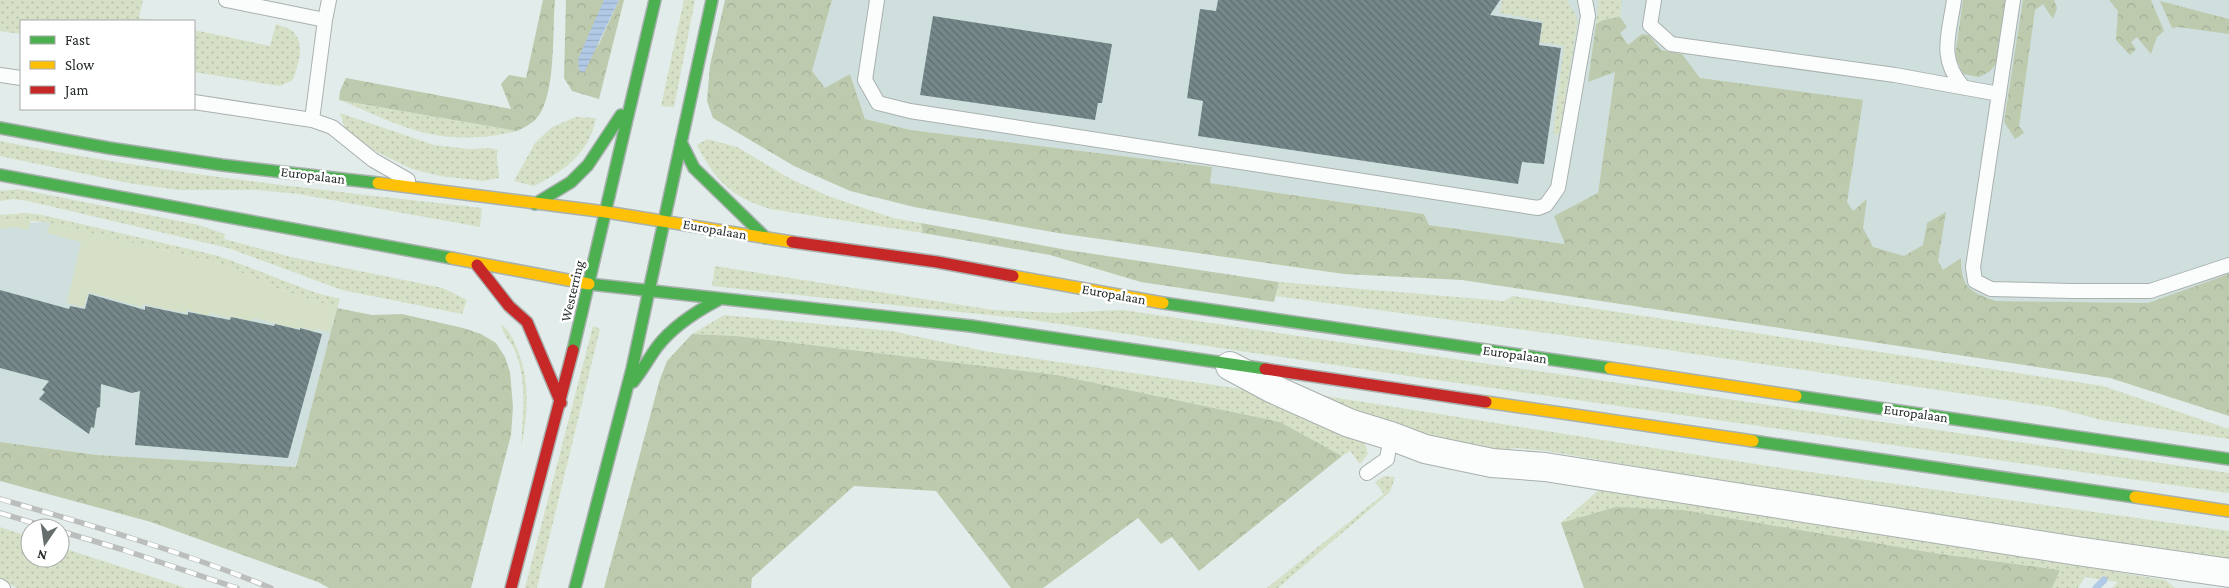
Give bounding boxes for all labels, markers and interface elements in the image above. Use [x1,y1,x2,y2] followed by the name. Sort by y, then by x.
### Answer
[20,20,195,110] legend
[65,32,91,48] text: Fast
[65,57,95,73] text: Slow
[63,82,88,99] text: Jam
[280,163,346,187] street label: Europalaan
[682,216,749,243] street label: Europalaan
[557,259,587,323] street label: Westerring
[1081,281,1148,308] street label: Europalaan
[1482,342,1549,366] street label: Europalaan
[1883,401,1950,425] street label: Europalaan
[20,518,70,568] north arrow
[35,547,49,565] text: N

